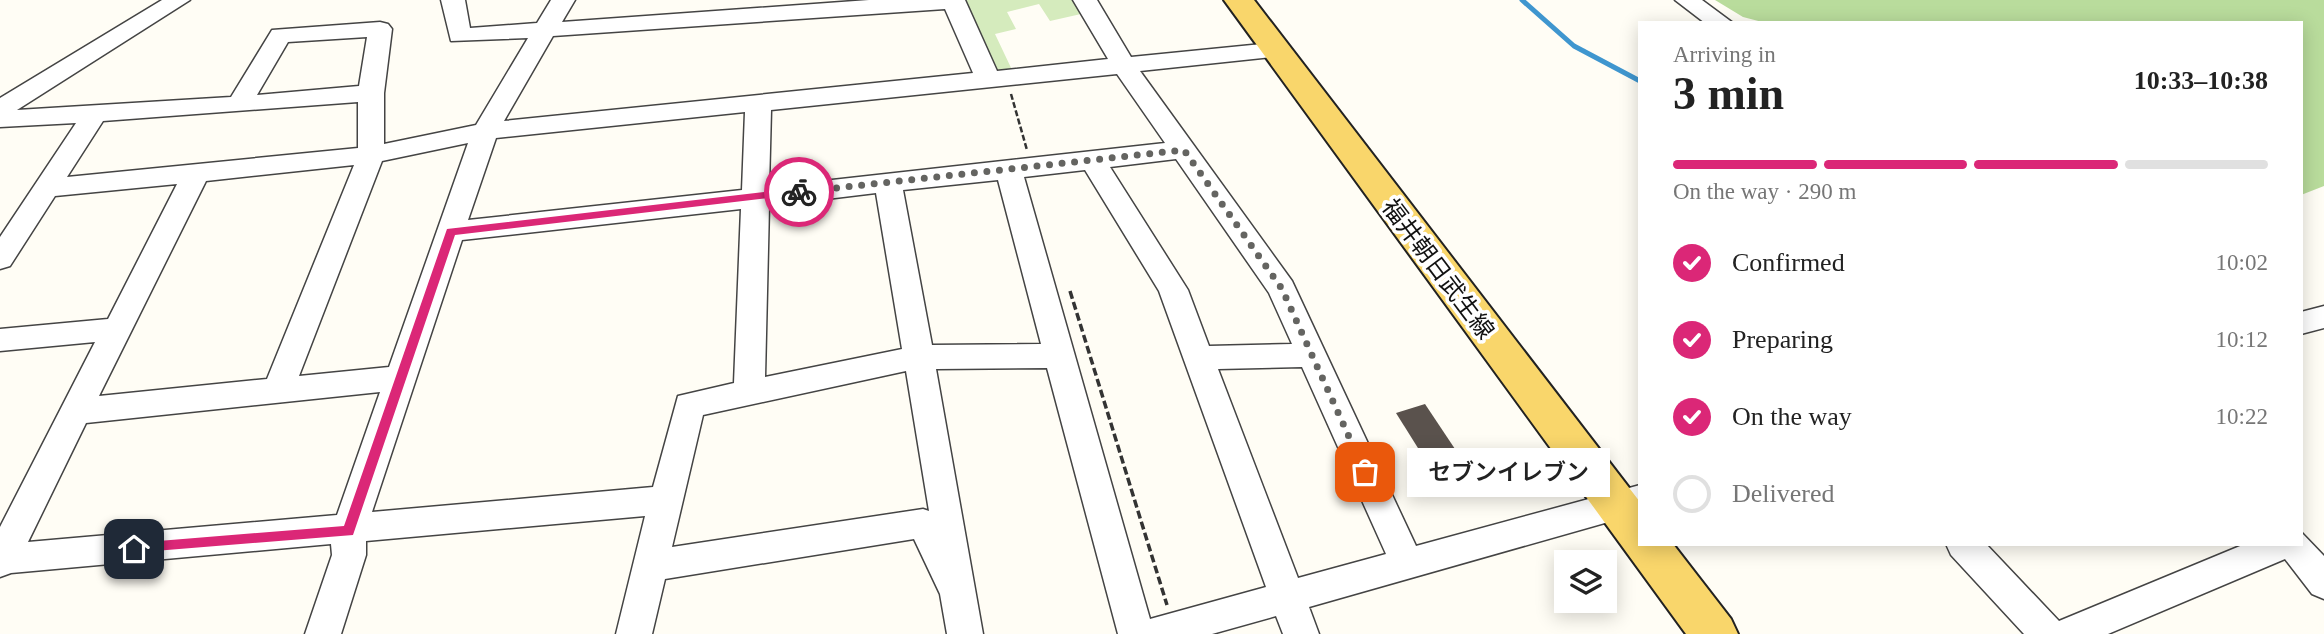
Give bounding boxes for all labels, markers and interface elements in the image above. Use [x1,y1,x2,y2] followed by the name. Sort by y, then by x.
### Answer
[1673,42,1776,67] text: Arriving in
[2134,66,2268,95] text: 10:33–10:38
[1673,68,1784,119] text: 3 min
[764,157,834,227] courier
[780,173,818,211] icon: bike
[1673,179,1856,204] text: On the way · 290 m
[1377,194,1499,344] street label: 福井朝日武生線
[1673,244,1711,282] icon: check
[1732,248,1845,277] text: Confirmed
[2216,250,2268,275] text: 10:02
[1673,321,1711,359] icon: check
[1732,325,1833,354] text: Preparing
[2216,327,2268,352] text: 10:12
[1673,398,1711,436] icon: check
[1732,402,1852,431] text: On the way
[2216,404,2268,429] text: 10:22
[1335,442,1395,502] pin
[1407,448,1610,496] callout: セブンイレブン
[1346,453,1384,491] icon: bag
[1428,460,1589,485] text: セブンイレブン
[1732,479,1835,508] text: Delivered
[104,519,164,579] pin
[115,530,153,568] icon: home
[1554,550,1617,613] map controls
[1554,550,1617,613] button: layers

